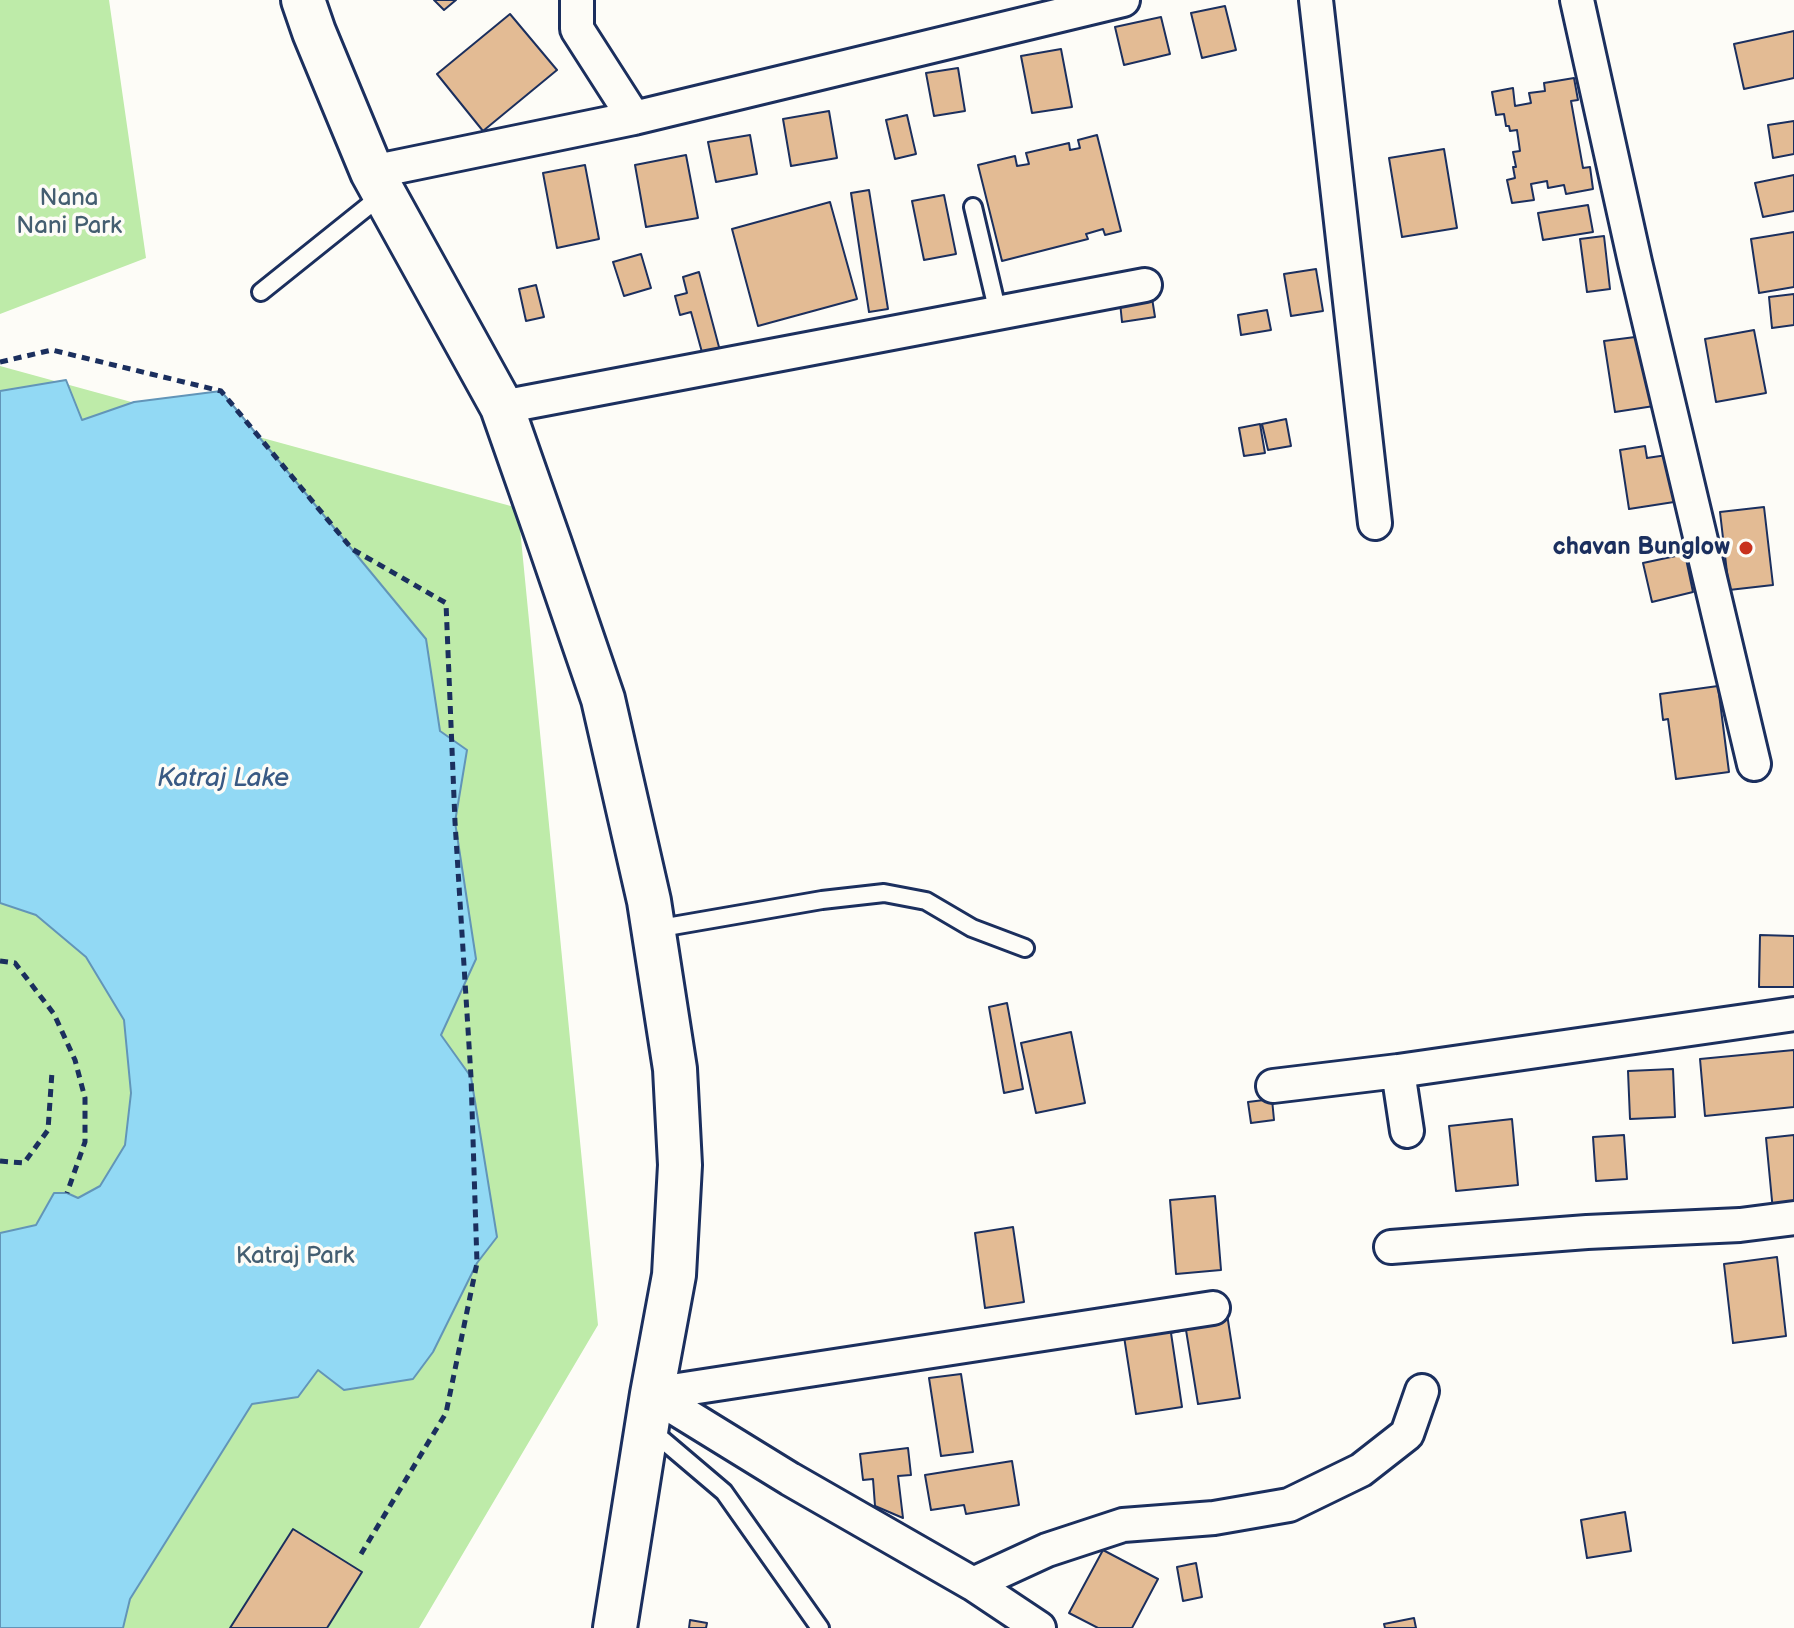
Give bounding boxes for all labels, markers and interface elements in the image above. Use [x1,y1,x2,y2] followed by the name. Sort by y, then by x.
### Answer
[16,185,122,241] park label: Nana Nani Park
[1553,534,1730,562] place label: chavan Bunglow
[1737,539,1755,557] marker: chavan Bunglow
[157,763,289,795] water label: Katraj Lake
[236,1243,354,1271] park label: Katraj Park

